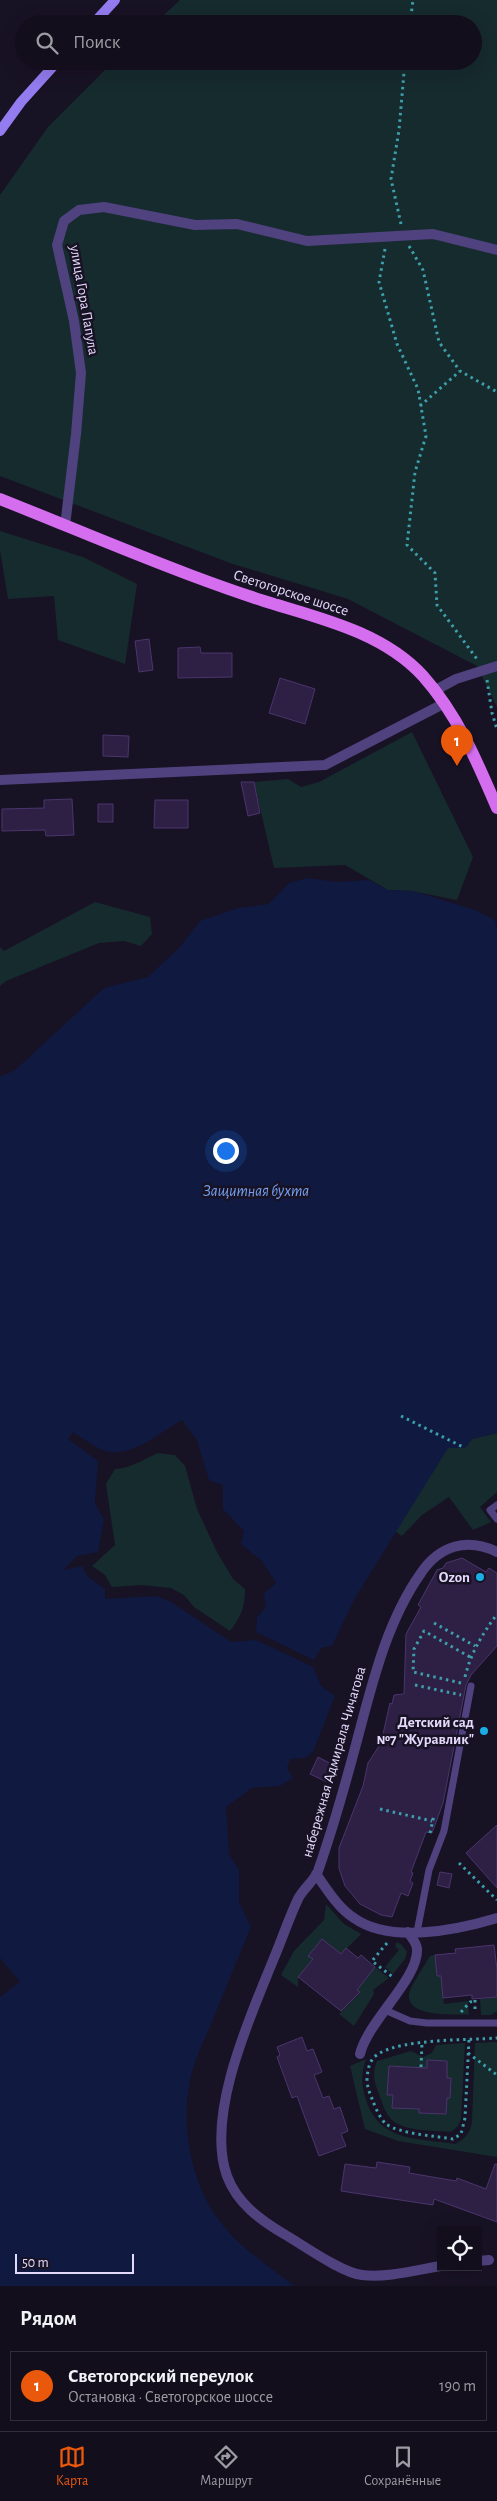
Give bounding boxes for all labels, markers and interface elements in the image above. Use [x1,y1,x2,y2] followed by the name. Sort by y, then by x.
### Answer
[15,15,482,70] search box
[33,29,61,57] icon: search
[73,33,120,52] text: Поиск
[67,243,101,356] street label: улица Гора Папула
[232,567,351,619] street label: Светогорское шоссе
[441,725,473,766] pin: 1
[213,1138,239,1164] your location
[203,1183,309,1199] water label: Защитная бухта
[439,1570,470,1585] place label: Ozon
[474,1571,486,1583] marker: Ozon
[300,1665,368,1859] street label: набережная Адмирала Чичагова
[376,1715,474,1747] place label: Детский сад №7 "Журавлик"
[478,1725,490,1737] marker: Детский сад №7 "Журавлик"
[437,2226,482,2271] map controls
[437,2226,482,2271] button: locate
[15,2251,134,2274] scale bar
[22,2256,49,2270] text: 50 m
[20,2308,77,2329] text: Рядом
[68,2367,254,2386] text: Светогорский переулок
[34,2378,40,2394] text: 1
[439,2378,476,2394] text: 190 m
[68,2389,273,2405] text: Остановка · Светогорское шоссе
[56,2443,89,2490] tab: Карта
[200,2443,253,2490] tab: Маршрут
[364,2443,441,2490] tab: Сохранённые

